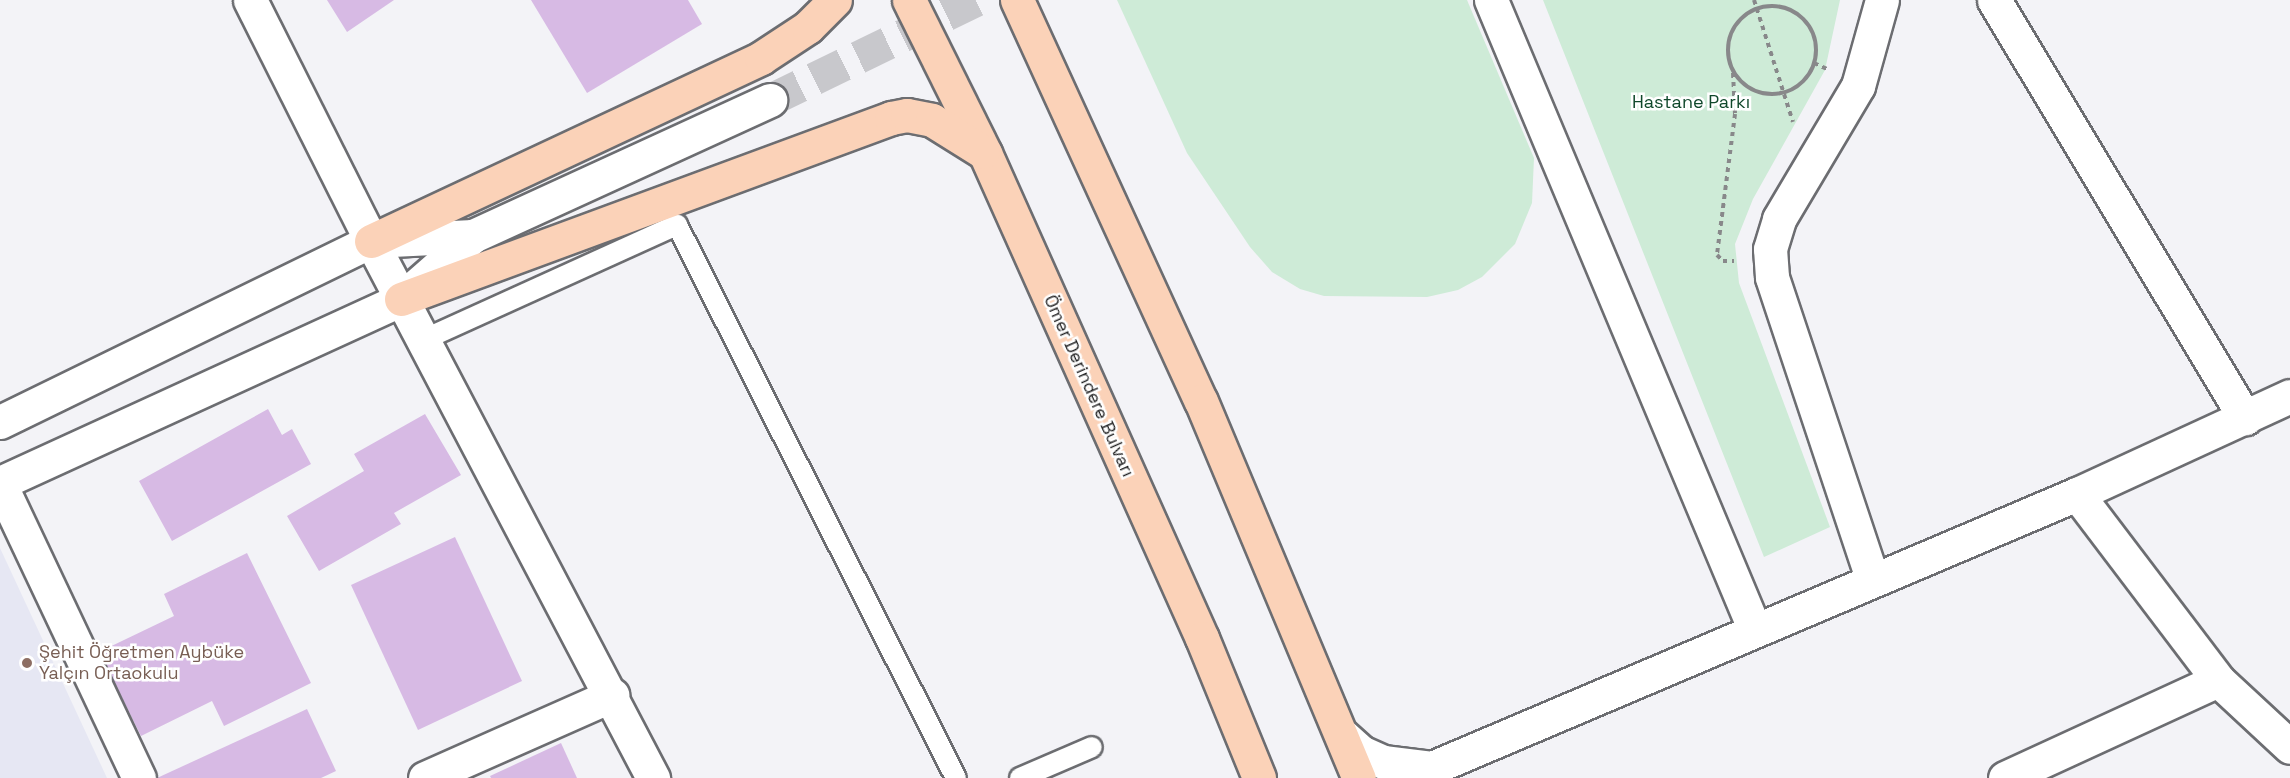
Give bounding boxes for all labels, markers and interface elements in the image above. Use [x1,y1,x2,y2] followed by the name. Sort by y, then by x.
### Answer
[1632,91,1750,113] park label: Hastane Parkı
[1039,292,1139,480] street label: Ömer Derindere Bulvarı
[39,642,244,684] place label: Şehit Öğretmen Aybüke Yalçın Ortaokulu
[20,656,34,670] marker: Şehit Öğretmen Aybüke Yalçın Ortaokulu

